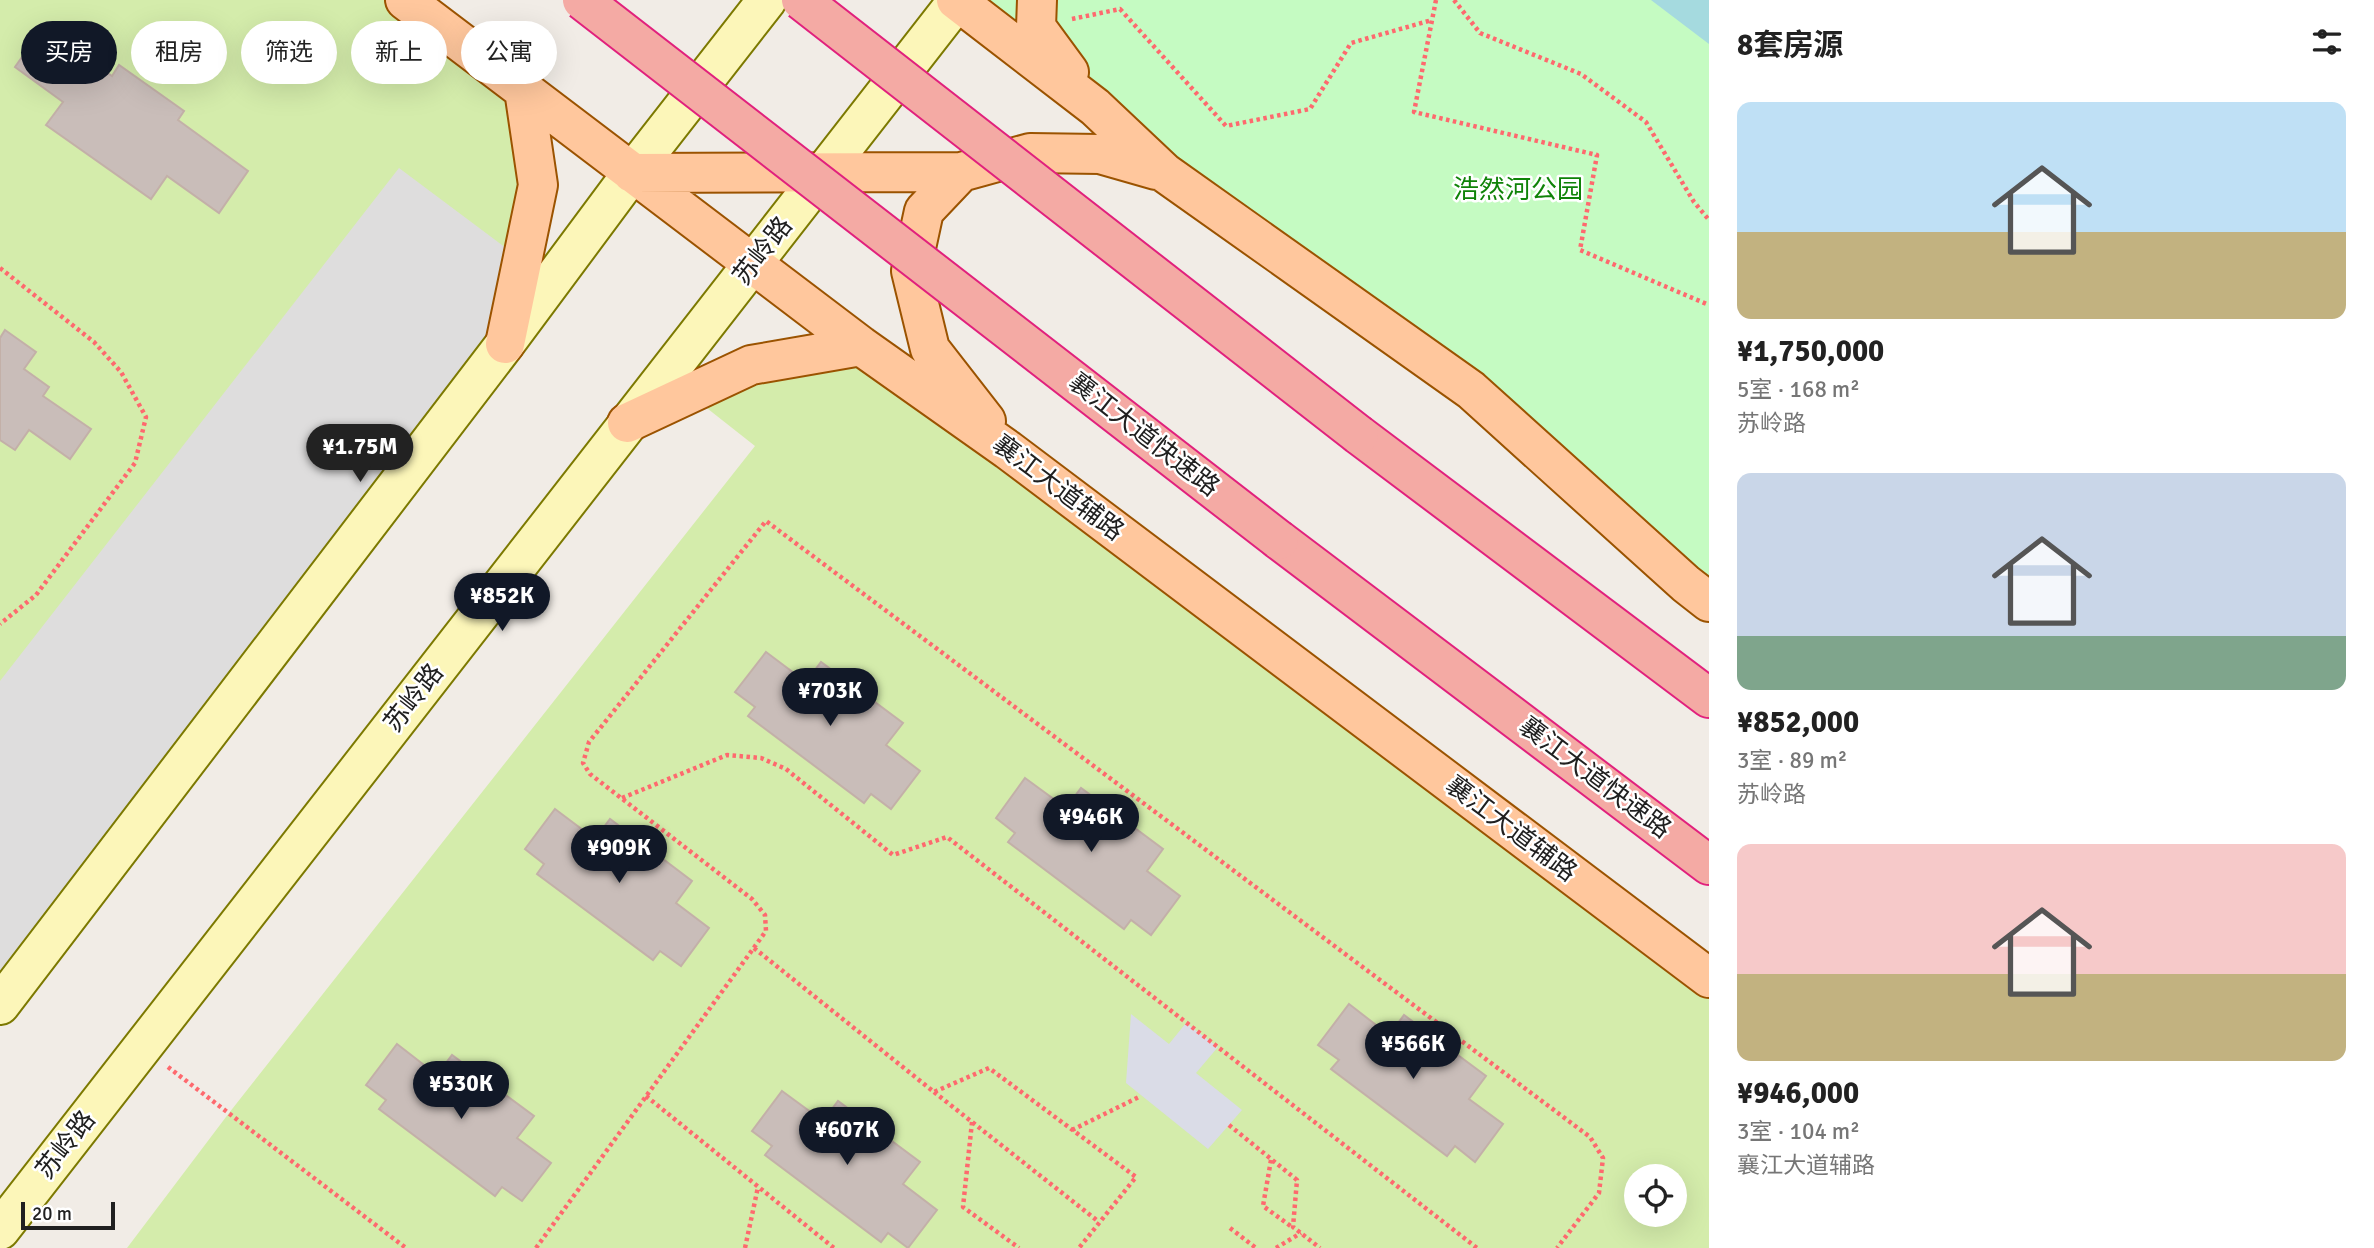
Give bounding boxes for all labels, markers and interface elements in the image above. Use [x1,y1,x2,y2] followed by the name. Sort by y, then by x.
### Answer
[21,21,117,84] chip: 买房
[131,21,227,84] chip: 租房
[241,21,337,84] chip: 筛选
[351,21,447,84] chip: 新上
[461,21,557,84] chip: 公寓
[2308,23,2346,61] icon: filters
[1737,27,1843,64] text: 8套房源
[1979,147,2105,273] icon: home
[1453,174,1583,206] park label: 浩然河公园
[726,210,800,292] street label: 苏岭路
[1737,333,1884,370] text: ¥1,750,000
[1062,366,1226,504] street label: 襄江大道快速路
[1737,375,1860,404] text: 5室 · 168 m²
[1737,409,1806,438] text: 苏岭路
[303,424,417,484] pin: ¥1.75M
[986,428,1130,548] street label: 襄江大道辅路
[322,432,398,461] text: ¥1.75M
[1979,518,2105,644] icon: home
[453,574,551,633] pin: ¥852K
[470,581,534,610] text: ¥852K
[377,657,451,739] street label: 苏岭路
[781,668,879,728] pin: ¥703K
[798,676,862,705] text: ¥703K
[1737,704,1859,741] text: ¥852,000
[1513,710,1677,846] street label: 襄江大道快速路
[1737,746,1847,775] text: 3室 · 89 m²
[1439,769,1583,889] street label: 襄江大道辅路
[1737,780,1806,809] text: 苏岭路
[1042,794,1140,854] pin: ¥946K
[1059,802,1123,831] text: ¥946K
[570,826,668,885] pin: ¥909K
[587,833,651,862] text: ¥909K
[1979,889,2105,1015] icon: home
[1364,1021,1462,1081] pin: ¥566K
[1381,1029,1445,1058] text: ¥566K
[412,1062,510,1121] pin: ¥530K
[429,1069,493,1098] text: ¥530K
[1737,1075,1859,1112] text: ¥946,000
[29,1104,103,1186] street label: 苏岭路
[798,1108,896,1167] pin: ¥607K
[815,1115,879,1144] text: ¥607K
[1737,1117,1860,1146] text: 3室 · 104 m²
[1737,1151,1875,1180] text: 襄江大道辅路
[1624,1164,1687,1227] map controls
[1624,1164,1687,1227] button: locate
[21,1199,116,1231] scale bar
[32,1202,72,1226] text: 20 m

